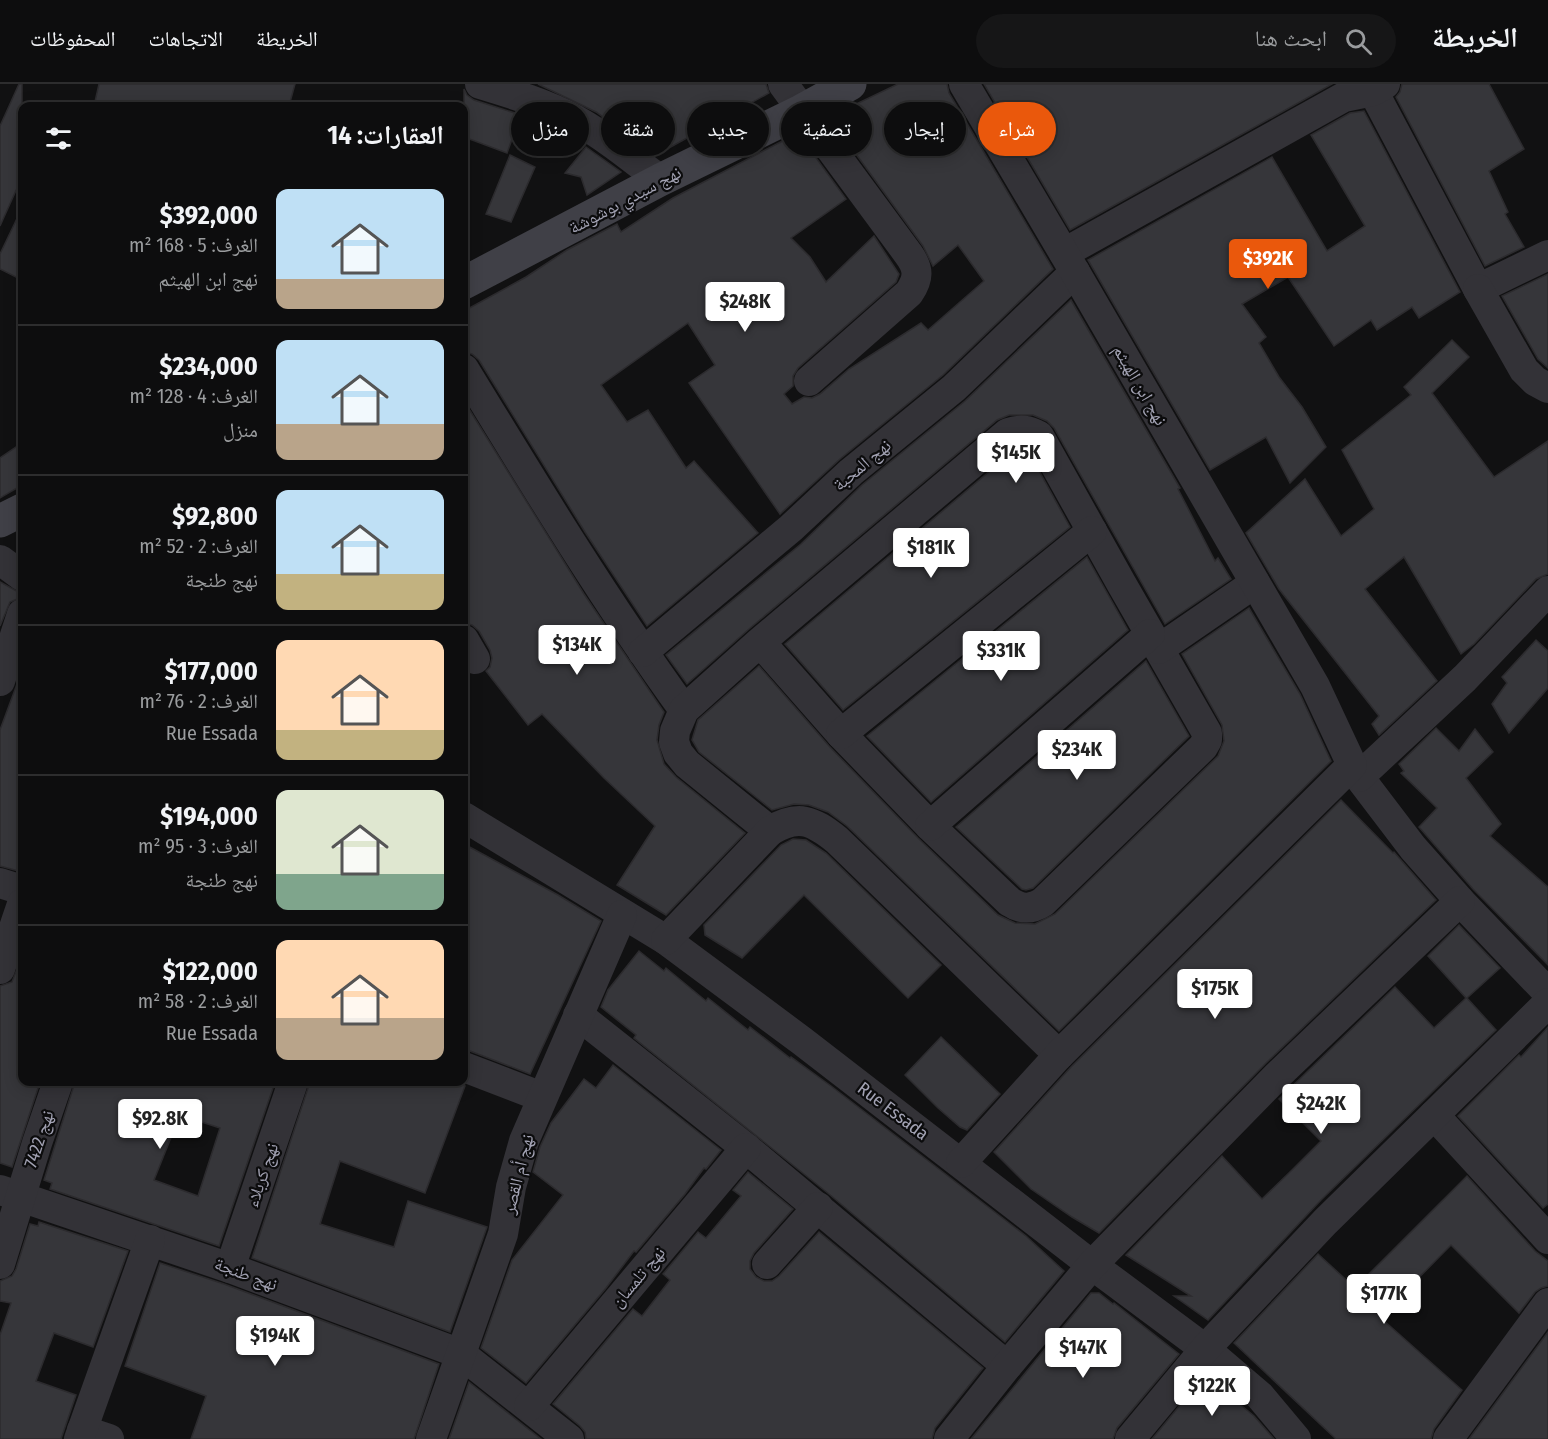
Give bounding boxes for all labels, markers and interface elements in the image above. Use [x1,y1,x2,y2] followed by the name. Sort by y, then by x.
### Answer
[976,14,1396,68] search box
[1432,21,1518,54] text: الخريطة
[1255,25,1327,52] text: ابحث هنا
[1342,25,1375,58] icon: search
[30,26,115,52] text: المحفوظات
[148,26,223,52] text: الاتجاهات
[256,26,318,52] text: الخريطة
[511,102,589,156] chip: منزل
[601,102,675,156] chip: شقة
[687,102,769,156] chip: جديد
[781,102,872,156] chip: تصفية
[884,102,966,156] chip: إيجار
[978,102,1056,156] chip: شراء
[327,120,444,151] text: العقارات: 14
[42,122,75,155] icon: filters
[565,161,687,242] street label: نهج سيدي بوشوشة
[160,200,258,231] text: $392,000
[324,213,396,285] icon: home
[129,233,258,257] text: الغرف: 5 · 168 m²
[1226,239,1310,290] pin: $392K
[1243,246,1293,270] text: $392K
[159,267,258,291] text: نهج ابن الهيثم
[703,282,787,333] pin: $248K
[719,289,771,313] text: $248K
[1107,341,1172,430] street label: نهج ابن الهيثم
[160,351,258,382] text: $234,000
[324,364,396,436] icon: home
[130,384,258,408] text: الغرف: 4 · 128 m²
[223,418,258,442] text: منزل
[974,433,1058,484] pin: $145K
[829,434,896,496] street label: نهج المحبة
[991,440,1041,464] text: $145K
[172,501,258,532] text: $92,800
[324,514,396,586] icon: home
[889,528,973,579] pin: $181K
[139,534,258,558] text: الغرف: 2 · 52 m²
[907,535,955,559] text: $181K
[185,568,258,592] text: نهج طنجة
[535,625,619,676] pin: $134K
[959,631,1043,682] pin: $331K
[552,632,602,656] text: $134K
[977,638,1025,662] text: $331K
[165,656,258,687] text: $177,000
[324,664,396,736] icon: home
[139,689,258,713] text: الغرف: 2 · 76 m²
[166,721,258,745] text: Rue Essada
[1035,730,1119,781] pin: $234K
[1052,737,1102,761] text: $234K
[160,801,258,832] text: $194,000
[324,814,396,886] icon: home
[138,834,258,858] text: الغرف: 3 · 95 m²
[185,868,258,892] text: نهج طنجة
[163,956,258,987] text: $122,000
[324,964,396,1036] icon: home
[1173,969,1257,1020] pin: $175K
[1191,976,1239,1000] text: $175K
[138,989,258,1013] text: الغرف: 2 · 58 m²
[166,1021,258,1045] text: Rue Essada
[853,1077,933,1145] street label: Rue Essada
[1279,1084,1363,1135] pin: $242K
[1296,1091,1346,1115] text: $242K
[111,1099,209,1150] pin: $92.8K
[132,1106,188,1130] text: $92.8K
[19,1107,60,1171] street label: نهج 7422
[497,1132,540,1218] street label: نهج أم القصر
[241,1140,284,1210] street label: نهج كربلاء
[606,1242,671,1313] street label: نهج تلمسان
[211,1252,280,1296] street label: نهج طنجة
[1342,1274,1426,1325] pin: $177K
[1361,1281,1407,1305] text: $177K
[233,1316,317,1367] pin: $194K
[250,1323,300,1347] text: $194K
[1041,1328,1125,1379] pin: $147K
[1059,1335,1107,1359] text: $147K
[1170,1366,1254,1417] pin: $122K
[1188,1373,1236,1397] text: $122K

